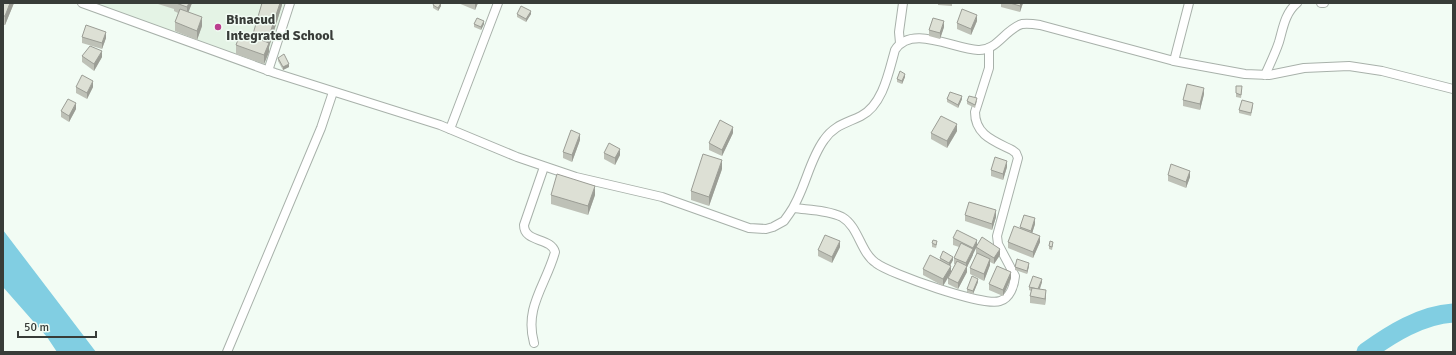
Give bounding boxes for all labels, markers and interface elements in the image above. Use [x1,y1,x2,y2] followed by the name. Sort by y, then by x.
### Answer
[226,11,335,44] place label: Binacud Integrated School
[213,22,223,32] marker: Binacud Integrated School
[18,313,96,339] scale bar
[24,320,49,335] text: 50 m

